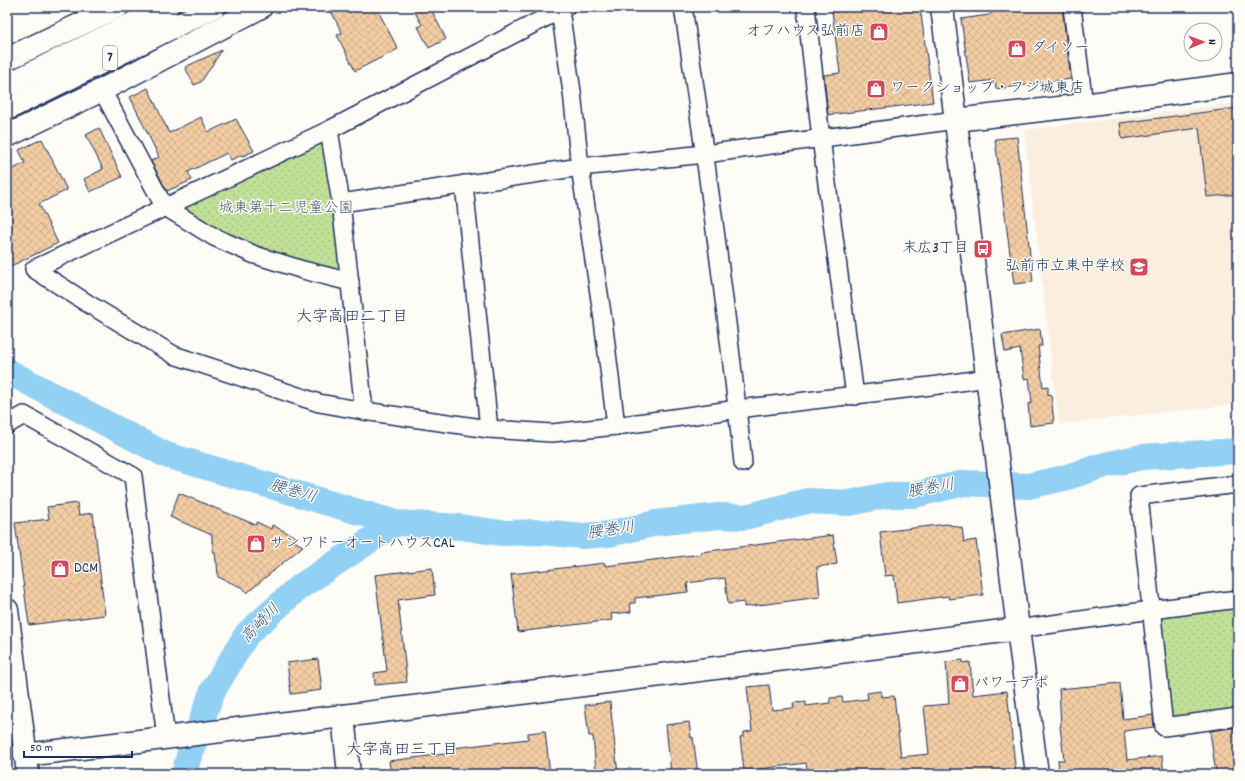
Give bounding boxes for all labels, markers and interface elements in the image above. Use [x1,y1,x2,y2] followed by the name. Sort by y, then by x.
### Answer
[746,21,865,43] place label: オフハウス弘前店
[868,21,890,43] shop icon: オフハウス弘前店
[1183,22,1223,62] north arrow
[1006,38,1028,60] shop icon: ダイソー
[1031,38,1090,60] place label: ダイソー
[1203,39,1219,45] text: N
[103,46,117,70] road number: 7
[865,78,887,100] shop icon: ワークショップ・フジ城東店
[890,78,1084,100] place label: ワークショップ・フジ城東店
[218,198,354,220] park label: 城東第十二児童公園
[902,238,969,260] place label: 末広3丁目
[972,238,994,260] bus stop icon: 末広3丁目
[1005,256,1125,278] place label: 弘前市立東中学校
[1128,256,1150,278] school or university icon: 弘前市立東中学校
[296,306,408,329] district label: 大字高田二丁目
[267,474,319,510] water label: 腰巻川
[905,474,957,504] water label: 腰巻川
[586,516,636,546] water label: 腰巻川
[245,533,267,555] shop icon: サンワドーオートハウスCAL
[270,533,455,555] place label: サンワドーオートハウスCAL
[49,558,71,580] shop icon: DCM
[74,558,98,580] place label: DCM
[236,599,286,649] water label: 高崎川
[949,673,971,695] shop icon: パワーデポ
[974,673,1049,695] place label: パワーデポ
[24,733,132,759] scale bar
[346,739,458,762] district label: 大字高田三丁目
[30,740,53,757] text: 50 m

